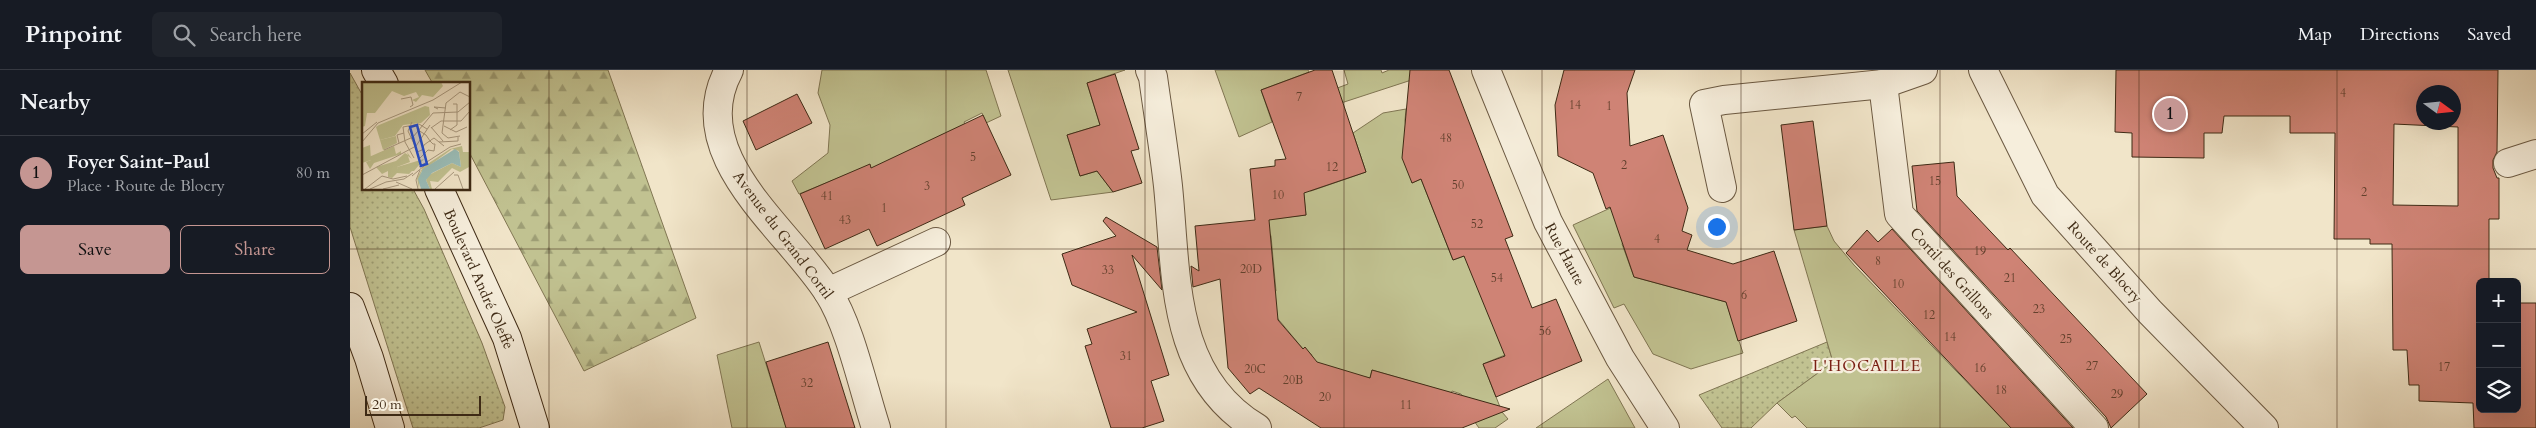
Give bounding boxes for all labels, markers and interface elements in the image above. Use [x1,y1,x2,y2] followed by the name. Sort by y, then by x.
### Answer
[152,12,502,57] search box
[25,18,122,51] text: Pinpoint
[170,21,198,49] icon: search
[210,22,302,48] text: Search here
[2298,22,2332,47] text: Map
[2360,22,2439,47] text: Directions
[2467,22,2511,47] text: Saved
[362,82,470,190] inset map
[2340,85,2346,101] house number: 4
[2416,85,2461,130] north arrow
[20,88,91,117] text: Nearby
[1296,89,1302,105] house number: 7
[2154,95,2186,133] pin: 1
[1569,97,1581,113] house number: 14
[1606,98,1612,114] house number: 1
[1440,130,1452,146] house number: 48
[67,149,210,175] text: Foyer Saint-Paul
[970,149,976,165] house number: 5
[1621,157,1627,173] house number: 2
[1326,159,1338,175] house number: 12
[32,162,40,184] text: 1
[296,162,330,184] text: 80 m
[728,167,838,303] street label: Avenue du Grand Cortil
[1929,173,1941,189] house number: 15
[67,175,225,197] text: Place · Route de Blocry
[1452,177,1464,193] house number: 50
[924,178,930,194] house number: 3
[2361,184,2367,200] house number: 2
[1272,187,1284,203] house number: 10
[821,188,833,204] house number: 41
[881,200,887,216] house number: 1
[439,206,519,352] street label: Boulevard André Oleffe
[839,212,851,228] house number: 43
[1704,214,1730,240] your location
[1471,216,1483,232] house number: 52
[2063,217,2147,307] street label: Route de Blocry
[1540,219,1590,289] street label: Rue Haute
[1906,223,1998,323] street label: Cortil des Grillons
[20,225,170,274] button: Save
[180,225,330,274] button: Share
[1654,231,1660,247] house number: 4
[1974,243,1986,259] house number: 19
[1875,253,1881,269] house number: 8
[1240,261,1262,277] house number: 20D
[1102,262,1114,278] house number: 33
[1491,270,1503,286] house number: 54
[2004,270,2016,286] house number: 21
[1892,276,1904,292] house number: 10
[2476,278,2521,413] map controls
[2476,278,2521,323] button: +
[1741,287,1747,303] house number: 6
[2033,301,2045,317] house number: 23
[1923,307,1935,323] house number: 12
[1539,323,1551,339] house number: 56
[2476,323,2521,368] button: −
[1944,329,1956,345] house number: 14
[2060,331,2072,347] house number: 25
[1120,348,1132,364] house number: 31
[1813,355,1921,377] district label: L'HOCAILLE
[2086,358,2098,374] house number: 27
[2438,359,2450,375] house number: 17
[1974,360,1986,376] house number: 16
[1244,361,1266,377] house number: 20C
[2476,368,2521,413] button: layers
[1283,372,1303,388] house number: 20B
[801,375,813,391] house number: 32
[1995,382,2007,398] house number: 18
[2111,386,2123,402] house number: 29
[1319,389,1331,405] house number: 20
[365,393,481,416] scale bar
[372,395,402,414] text: 20 m
[1400,397,1412,413] house number: 11

